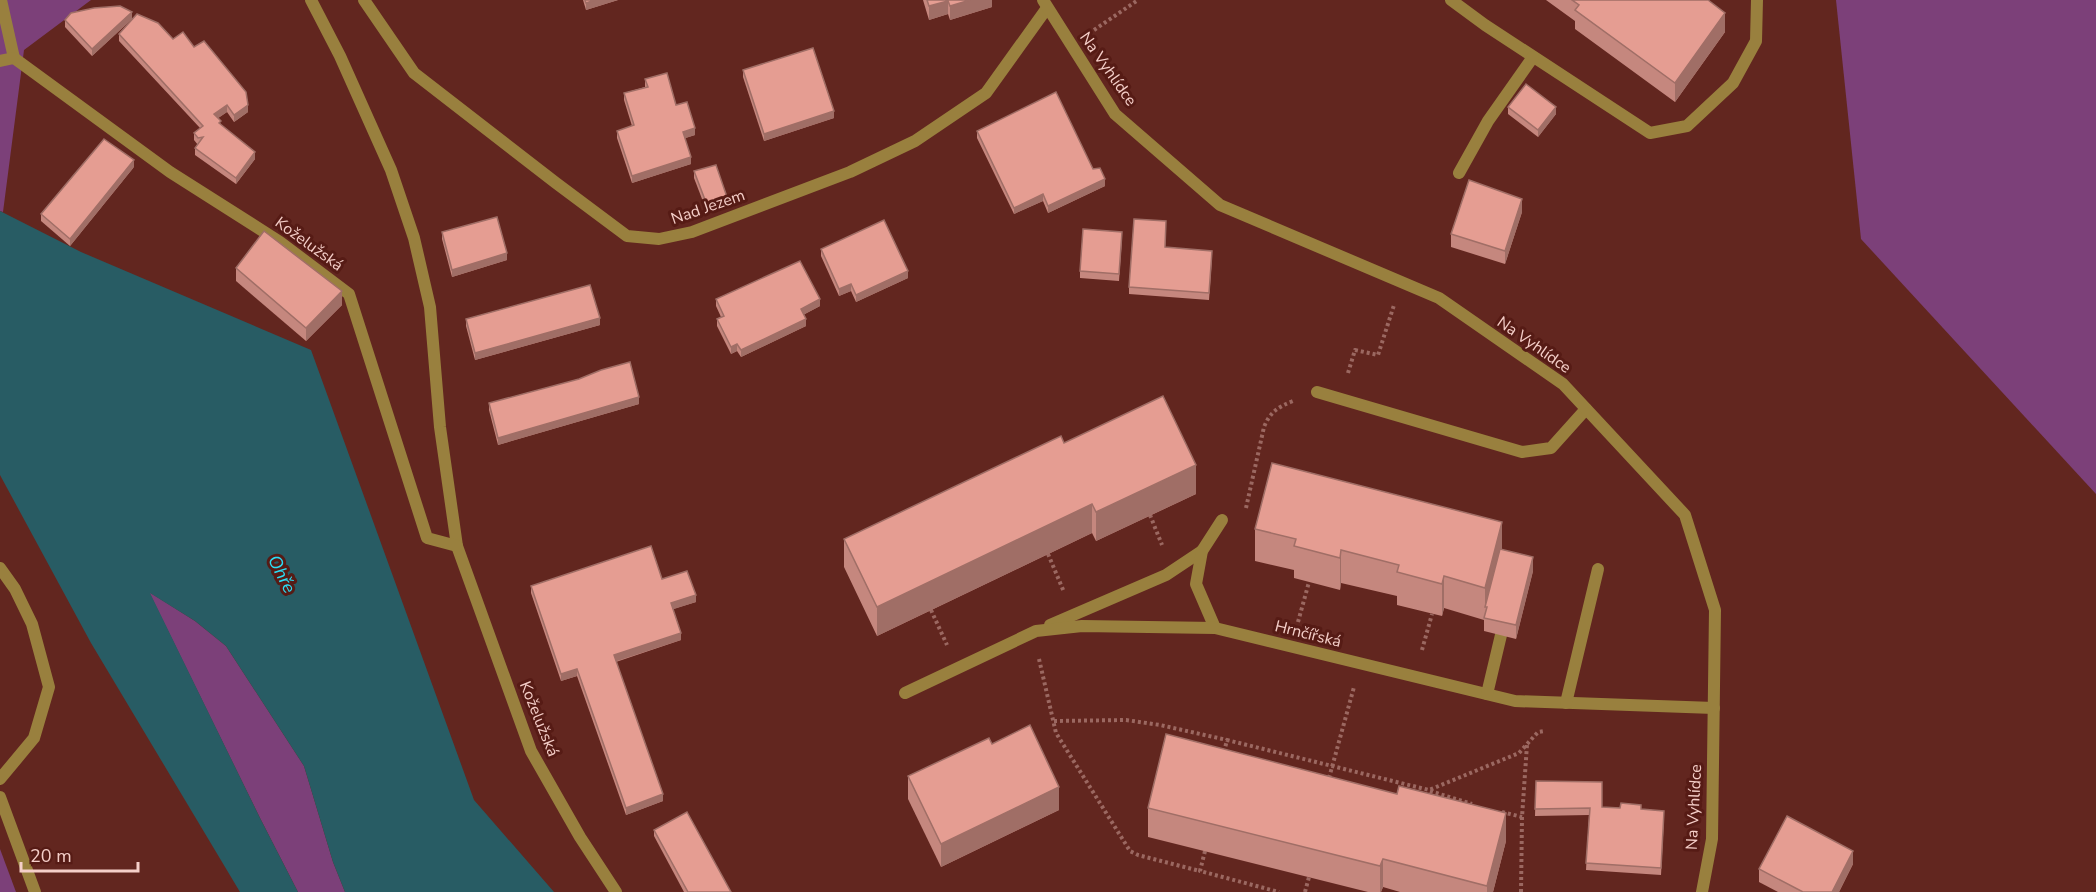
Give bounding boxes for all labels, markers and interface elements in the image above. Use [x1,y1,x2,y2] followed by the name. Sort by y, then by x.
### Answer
[1074,28,1142,110] street label: Na Vyhlídce
[668,184,748,230] street label: Nad Jezem
[270,212,348,276] street label: Koželužská
[1493,311,1575,379] street label: Na Vyhlídce
[262,551,302,598] water label: Ohře
[1272,615,1344,653] street label: Hrnčířská
[514,678,564,760] street label: Koželužská
[1681,764,1707,850] street label: Na Vyhlídce
[21,835,138,873] scale bar
[30,844,72,868] text: 20 m

